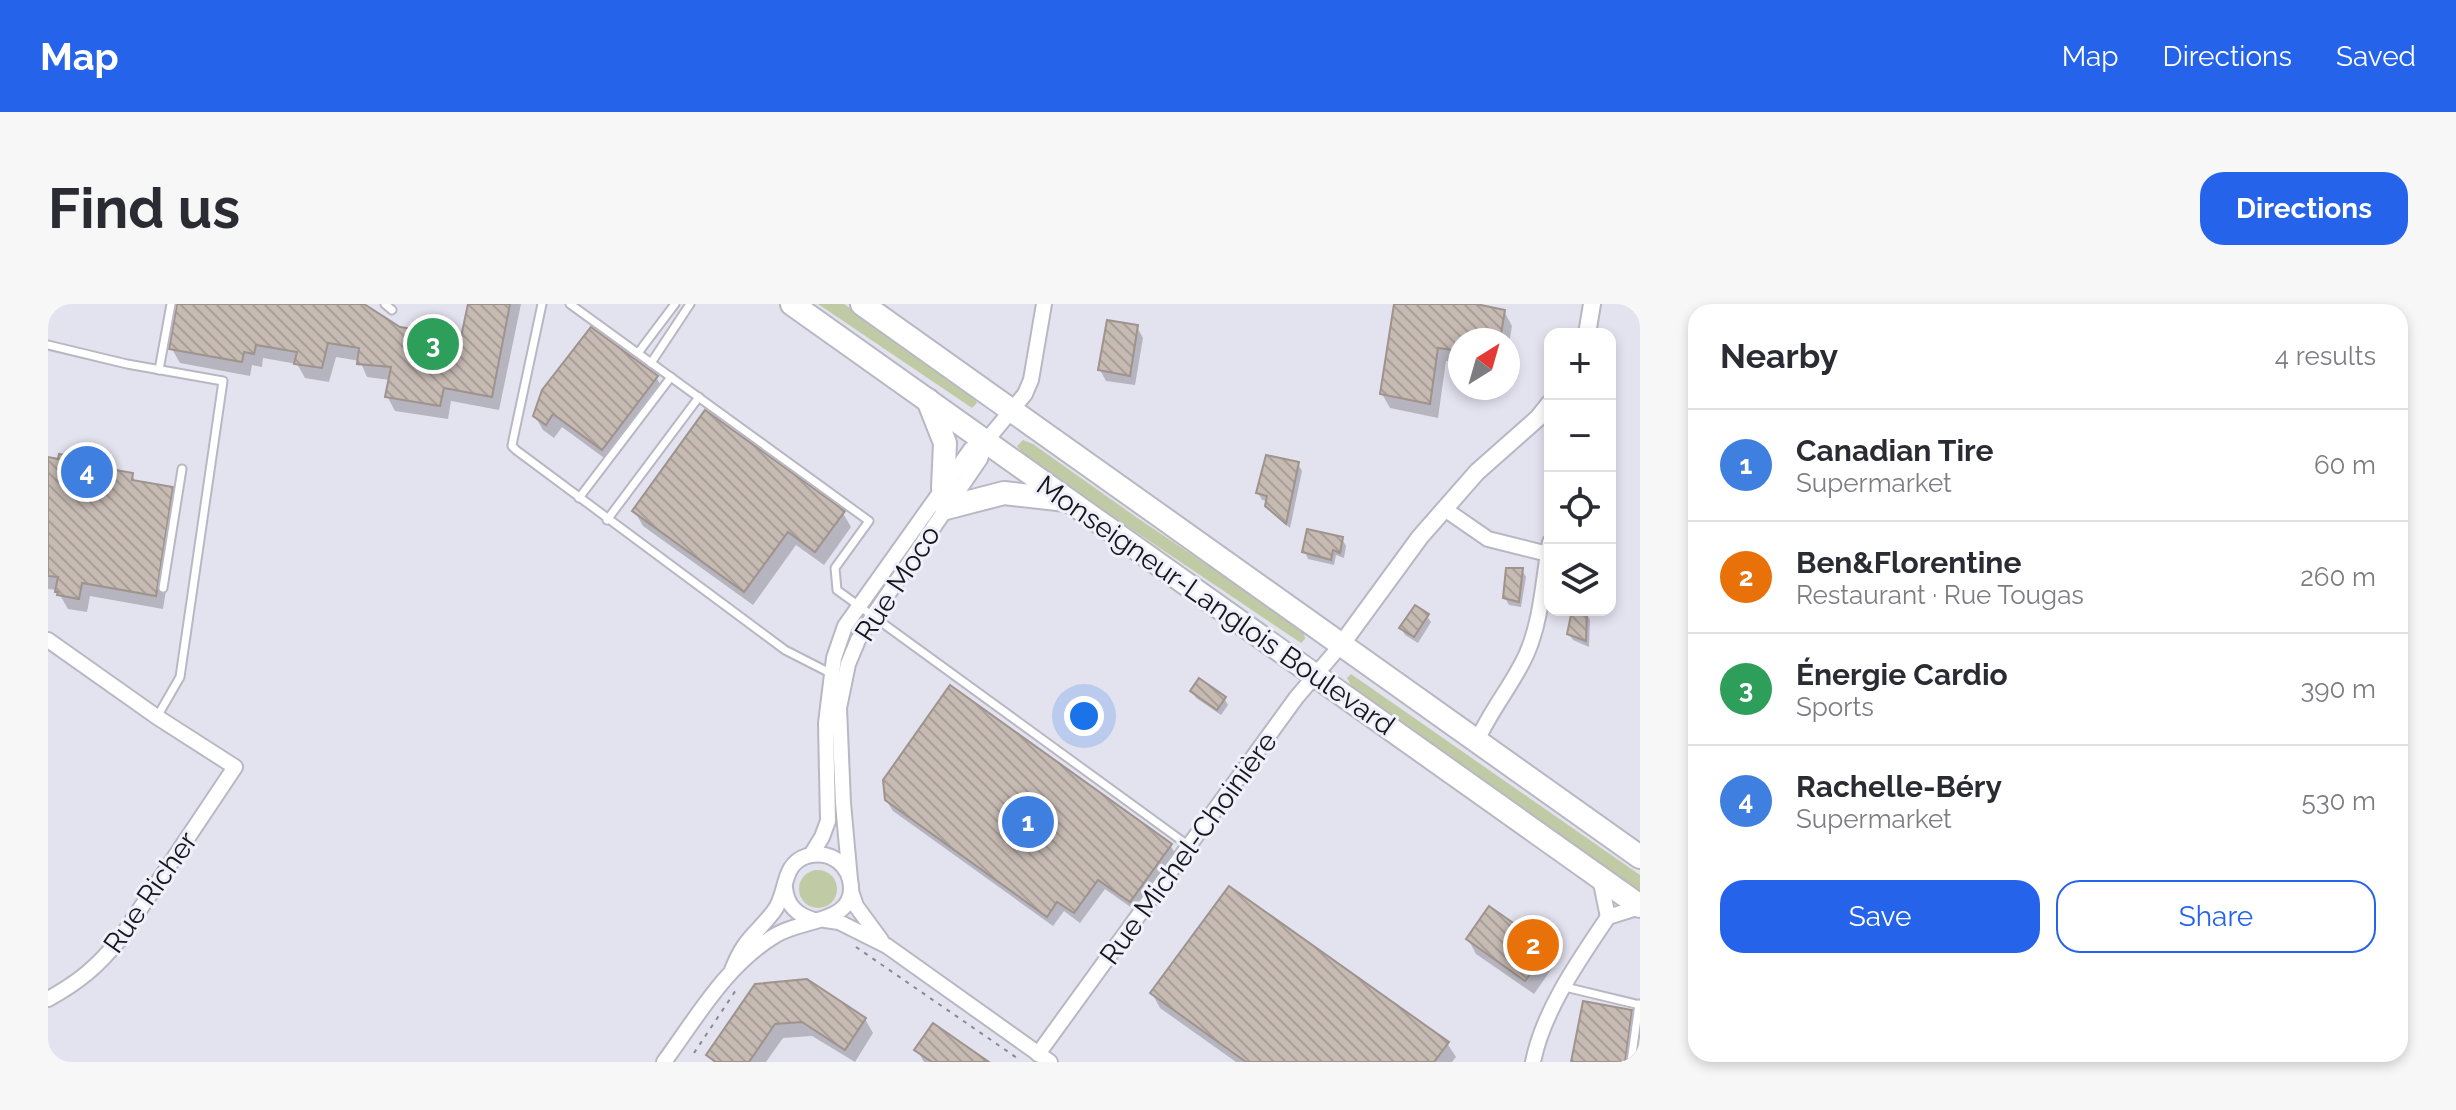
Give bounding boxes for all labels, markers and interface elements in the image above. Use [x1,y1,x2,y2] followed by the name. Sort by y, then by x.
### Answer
[40,34,119,79] text: Map
[2062,40,2119,73] text: Map
[2163,40,2292,73] text: Directions
[2336,40,2416,73] text: Saved
[2200,172,2408,245] button: Directions
[48,175,240,241] text: Find us
[407,314,459,374] pin: 3
[1448,328,1520,400] north arrow
[1544,328,1616,616] map controls
[1544,328,1616,400] button: +
[1720,336,1838,376] text: Nearby
[2275,341,2376,371] text: 4 results
[1544,400,1616,472] button: −
[1796,433,1993,468] text: Canadian Tire
[61,442,113,502] pin: 4
[1740,450,1752,480] text: 1
[2314,450,2376,480] text: 60 m
[1796,468,1952,498] text: Supermarket
[1030,469,1401,742] street label: Monseigneur-Langlois Boulevard
[1544,472,1616,544] button: locate
[848,519,947,647] street label: Rue Moco
[1544,544,1616,616] button: layers
[1796,545,2021,580] text: Ben&Florentine
[1739,562,1753,592] text: 2
[2300,562,2376,592] text: 260 m
[1796,580,2084,610] text: Restaurant · Rue Tougas
[1796,657,2008,692] text: Énergie Cardio
[1739,674,1753,704] text: 3
[2300,674,2376,704] text: 390 m
[1796,692,1874,722] text: Sports
[1064,696,1104,736] your location
[1093,726,1284,971] street label: Rue Michel-Choinière
[1796,769,2002,804] text: Rachelle-Béry
[1739,786,1753,816] text: 4
[2302,786,2376,816] text: 530 m
[1002,792,1054,852] pin: 1
[1796,804,1952,834] text: Supermarket
[97,825,204,959] street label: Rue Richer
[1720,880,2040,953] button: Save
[2056,880,2376,953] button: Share
[1507,915,1559,975] pin: 2

